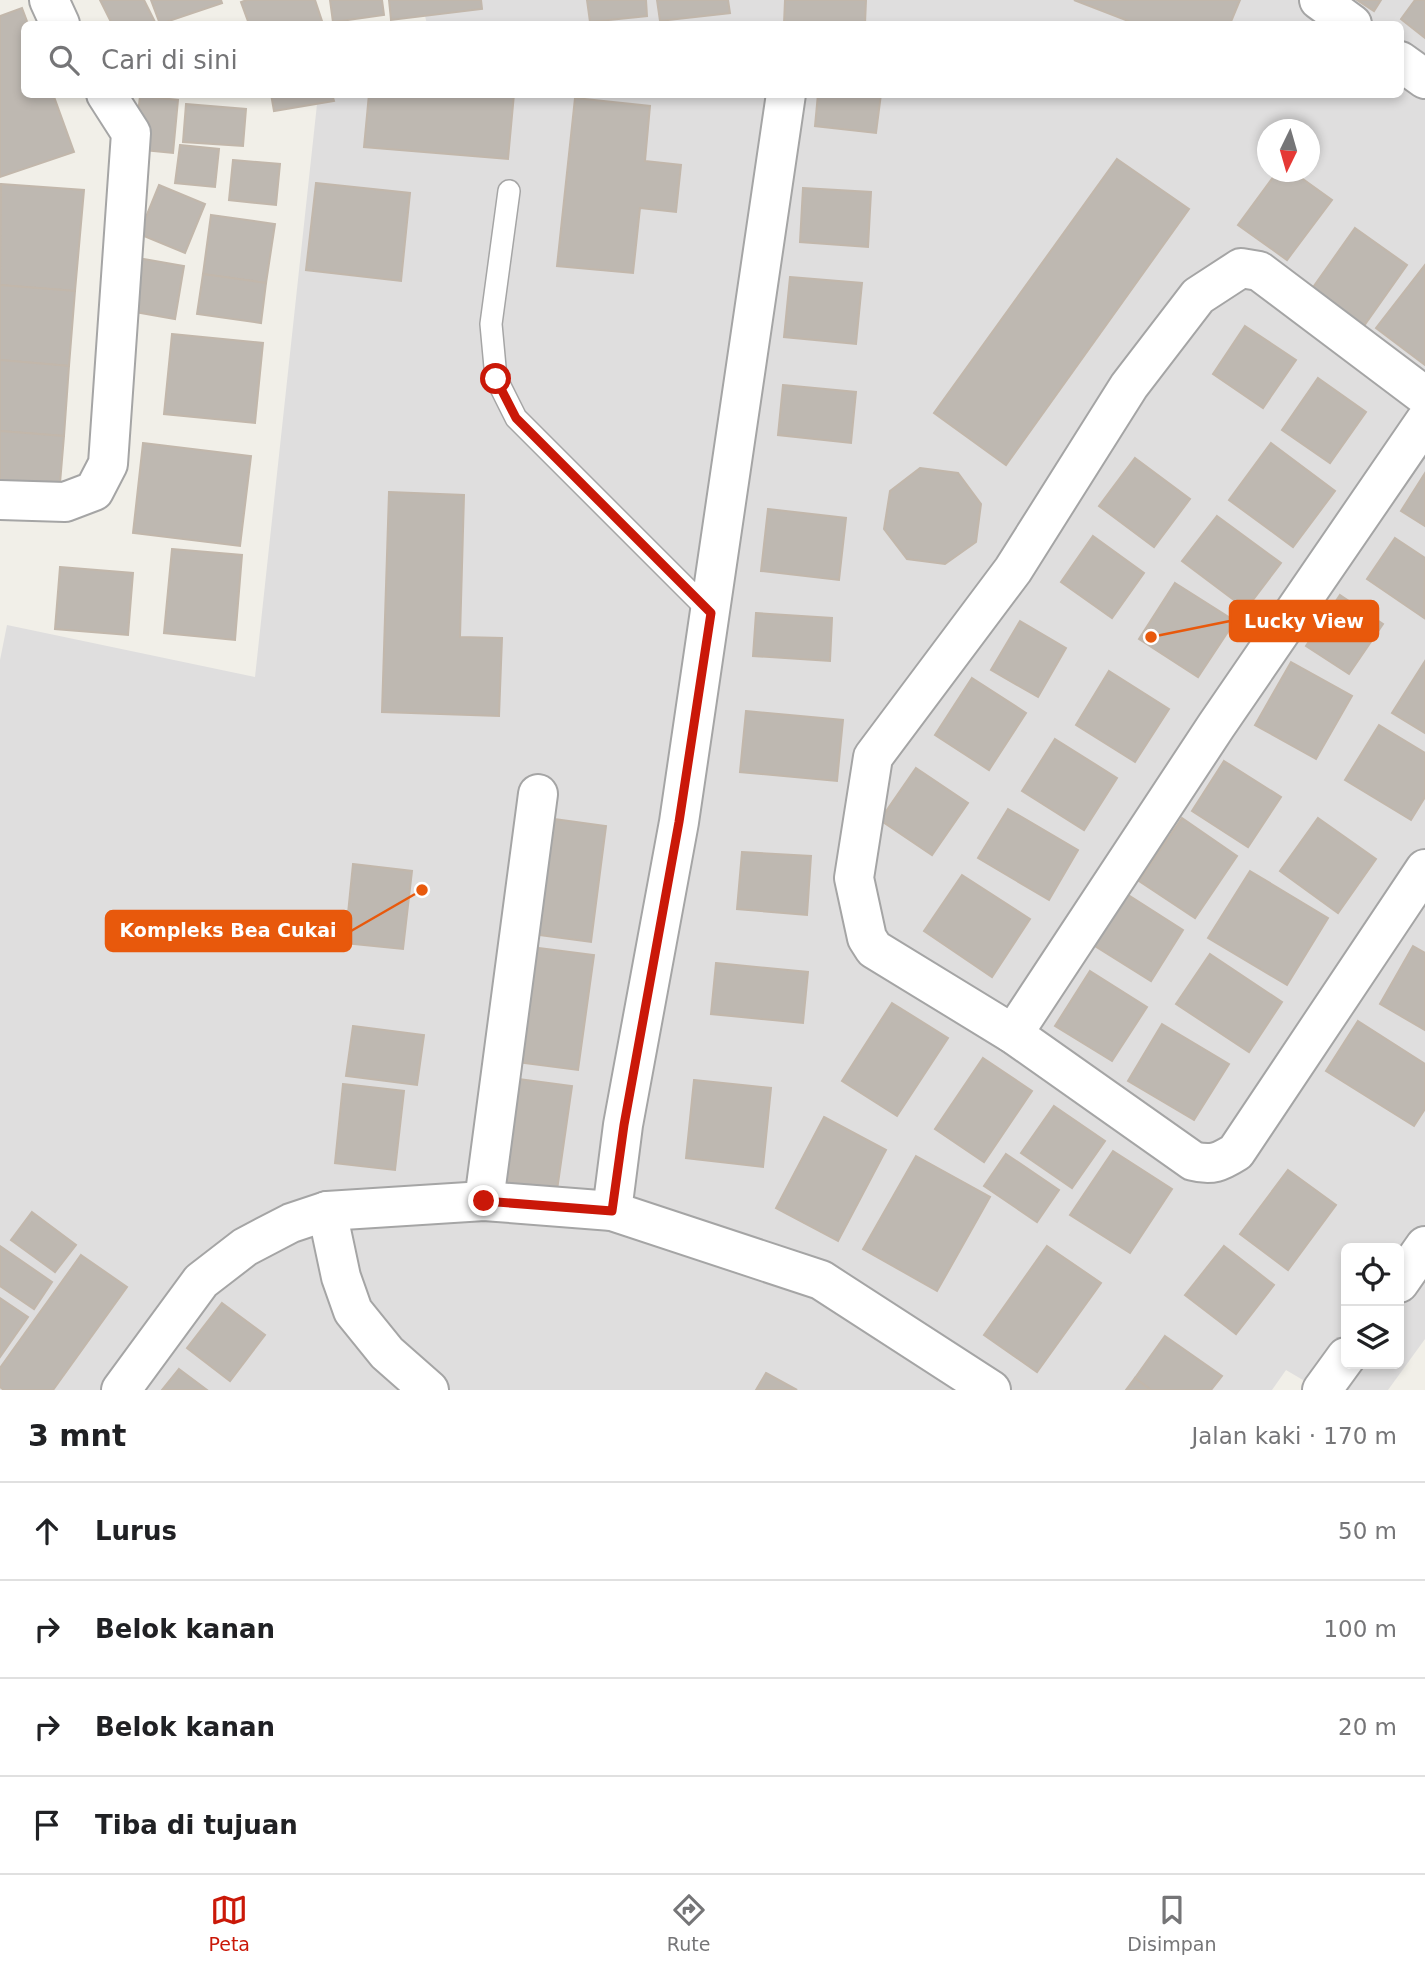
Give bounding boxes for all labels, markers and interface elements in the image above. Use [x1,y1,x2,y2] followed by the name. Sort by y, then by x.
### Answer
[21,21,1404,98] search box
[45,41,83,79] icon: search
[101,45,238,75] text: Cari di sini
[1257,119,1320,182] north arrow
[480,363,511,394] route start
[1230,601,1378,641] callout: Lucky View
[1244,610,1364,632] text: Lucky View
[106,911,351,951] callout: Kompleks Bea Cukai
[119,919,337,941] text: Kompleks Bea Cukai
[468,1185,499,1216] route end
[1341,1243,1404,1369] map controls
[1341,1243,1404,1306] button: locate
[1341,1306,1404,1369] button: layers
[28,1418,126,1453] text: 3 mnt
[1191,1423,1397,1449] text: Jalan kaki · 170 m
[28,1512,66,1550] icon: ahead
[95,1516,177,1546] text: Lurus
[1338,1518,1397,1544] text: 50 m
[28,1610,66,1648] icon: right
[95,1614,275,1644] text: Belok kanan
[1323,1616,1397,1642] text: 100 m
[28,1708,66,1746] icon: right
[95,1712,275,1742] text: Belok kanan
[1338,1714,1397,1740] text: 20 m
[28,1806,66,1844] icon: arrive
[95,1810,298,1840] text: Tiba di tujuan
[208,1891,250,1955] tab: Peta
[667,1891,710,1955] tab: Rute
[1127,1891,1217,1955] tab: Disimpan

